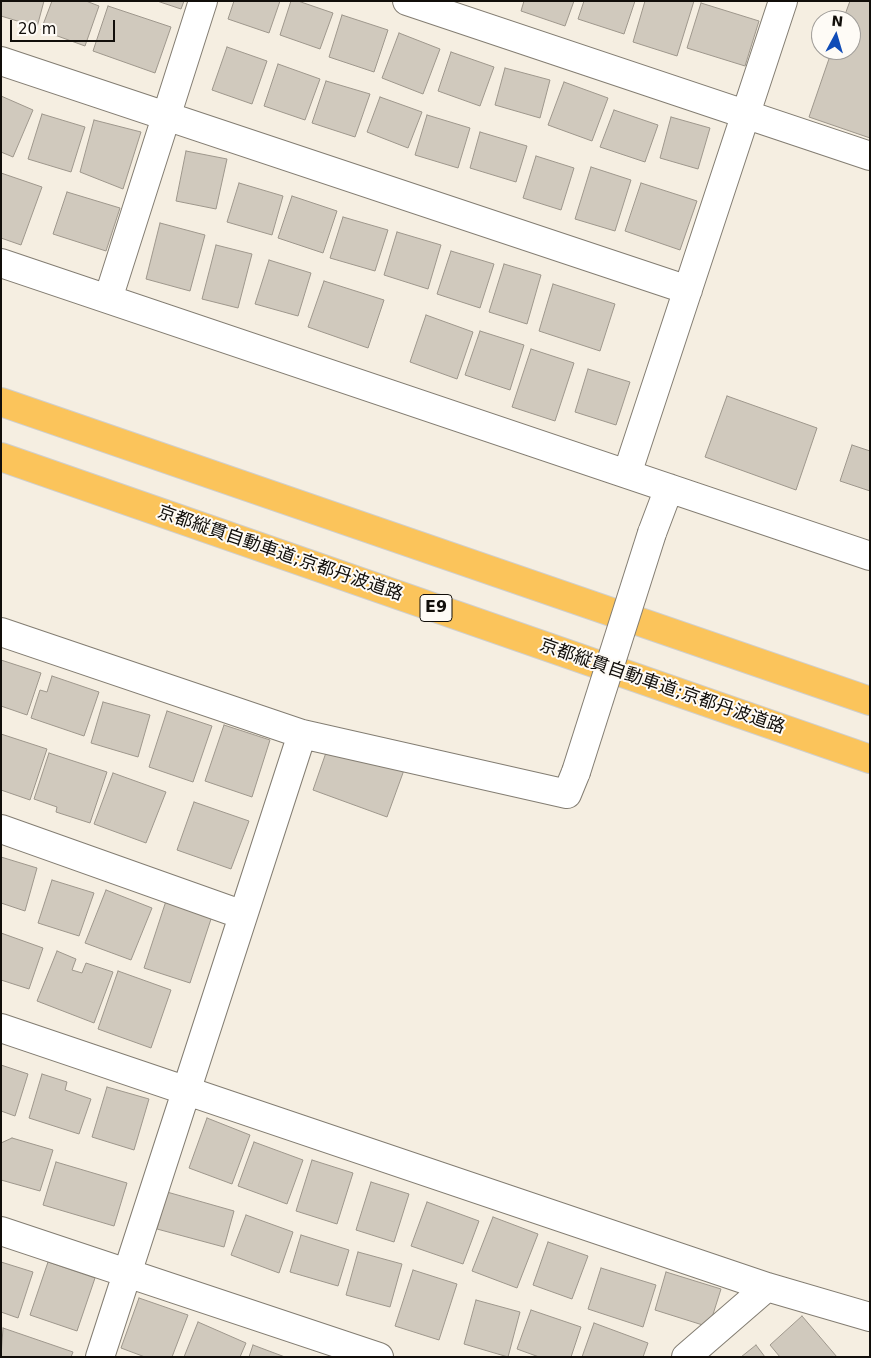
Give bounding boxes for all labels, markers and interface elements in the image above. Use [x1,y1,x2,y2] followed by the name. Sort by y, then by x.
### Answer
[12,10,118,42] scale bar
[811,10,861,60] north arrow
[831,13,844,30] text: N
[18,20,56,38] text: 20 m
[154,502,406,606] street label: 京都縦貫自動車道;京都丹波道路
[420,594,452,622] road number: E9
[536,635,788,739] street label: 京都縦貫自動車道;京都丹波道路

